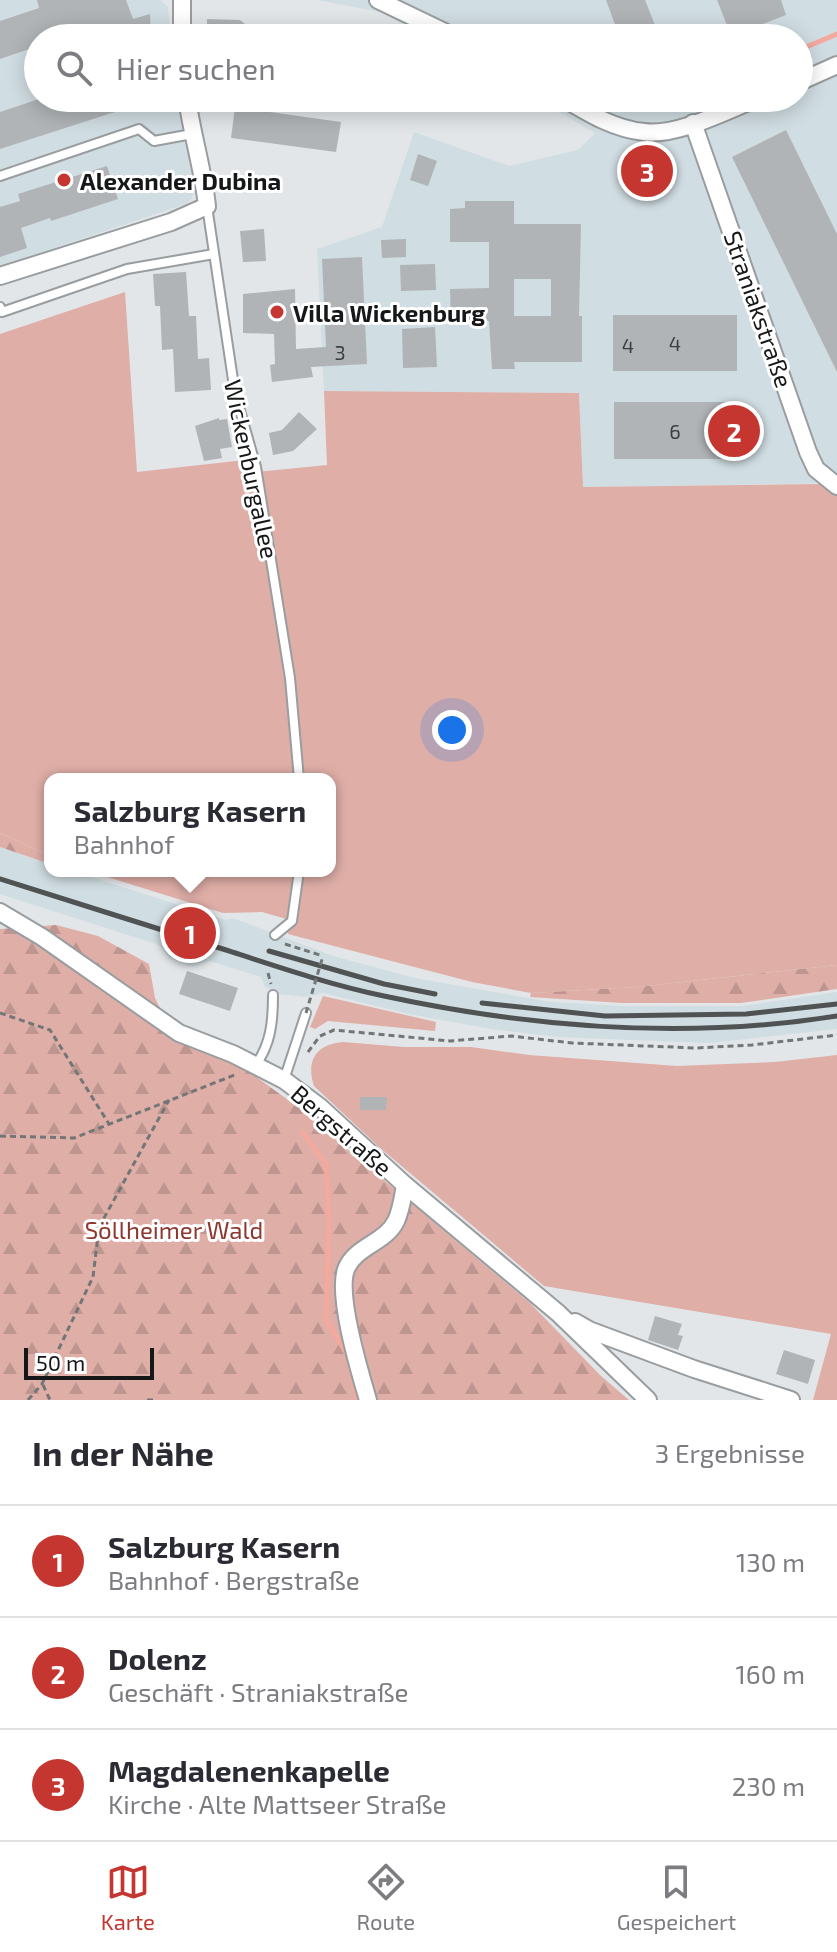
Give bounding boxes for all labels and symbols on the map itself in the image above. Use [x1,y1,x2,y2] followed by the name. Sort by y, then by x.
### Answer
[621,141,673,201] pin: 3
[80,166,281,195] place label: Alexander Dubina
[55,171,73,189] marker: Alexander Dubina
[719,227,799,391] street label: Straniakstraße
[293,298,485,327] place label: Villa Wickenburg
[268,303,286,321] marker: Villa Wickenburg
[669,331,681,355] house number: 4
[622,333,634,357] house number: 4
[334,340,346,364] house number: 3
[219,377,285,561] street label: Wickenburgallee
[708,401,760,461] pin: 2
[669,419,681,443] house number: 6
[432,710,472,750] your location
[164,903,216,963] pin: 1
[286,1078,398,1182] street label: Bergstraße
[85,1215,263,1244] park label: Söllheimer Wald
[24,1344,154,1380] scale bar

